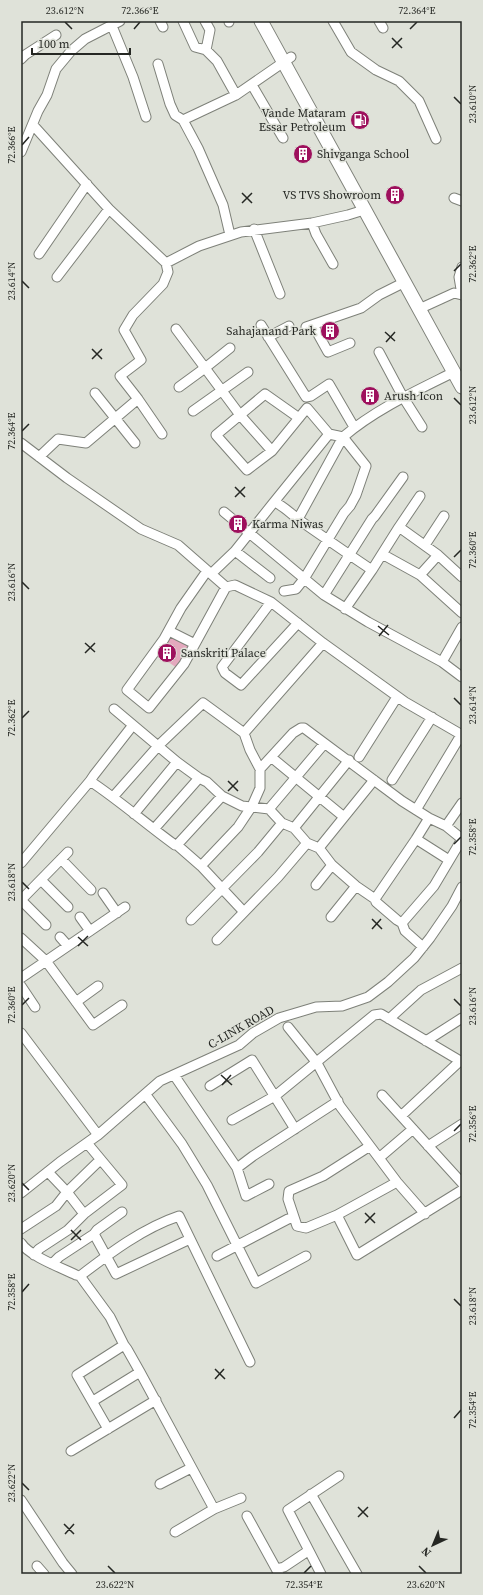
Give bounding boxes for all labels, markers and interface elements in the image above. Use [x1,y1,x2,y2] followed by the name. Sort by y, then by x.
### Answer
[46,4,84,17] text: 23.612°N
[121,4,159,17] text: 72.366°E
[398,4,436,17] text: 72.364°E
[32,30,130,56] scale bar
[38,36,70,52] text: 100 m
[466,85,479,123] text: 23.610°N
[259,105,346,135] place label: Vande Mataram Essar Petroleum
[349,109,371,131] fuel station icon: Vande Mataram Essar Petroleum
[5,126,18,164] text: 72.366°E
[292,143,314,165] building icon: Shivganga School
[317,146,410,162] place label: Shivganga School
[384,184,406,206] building icon: VS TVS Showroom
[282,187,381,203] place label: VS TVS Showroom
[466,245,479,283] text: 72.362°E
[5,262,18,300] text: 23.614°N
[319,320,341,342] building icon: Sahajanand Park
[226,323,316,339] place label: Sahajanand Park
[359,385,381,407] building icon: Arush Icon
[466,386,479,424] text: 23.612°N
[384,388,443,404] place label: Arush Icon
[5,412,18,450] text: 72.364°E
[227,513,249,535] building icon: Karma Niwas
[252,516,323,532] place label: Karma Niwas
[466,531,479,569] text: 72.360°E
[5,563,18,601] text: 23.616°N
[156,642,178,664] building icon: Sanskriti Palace
[181,645,266,661] place label: Sanskriti Palace
[466,686,479,724] text: 23.614°N
[5,699,18,737] text: 72.362°E
[466,818,479,856] text: 72.358°E
[5,863,18,901] text: 23.618°N
[5,986,18,1024] text: 72.360°E
[466,987,479,1025] text: 23.616°N
[205,1002,277,1052] street label: C-LINK ROAD
[466,1105,479,1143] text: 72.356°E
[5,1164,18,1202] text: 23.620°N
[5,1273,18,1311] text: 72.358°E
[466,1287,479,1325] text: 23.618°N
[466,1391,479,1429] text: 72.354°E
[5,1464,18,1502] text: 23.622°N
[413,1525,453,1565] north arrow
[418,1544,434,1560] text: N
[96,1578,134,1591] text: 23.622°N
[285,1578,323,1591] text: 72.354°E
[407,1578,445,1591] text: 23.620°N

